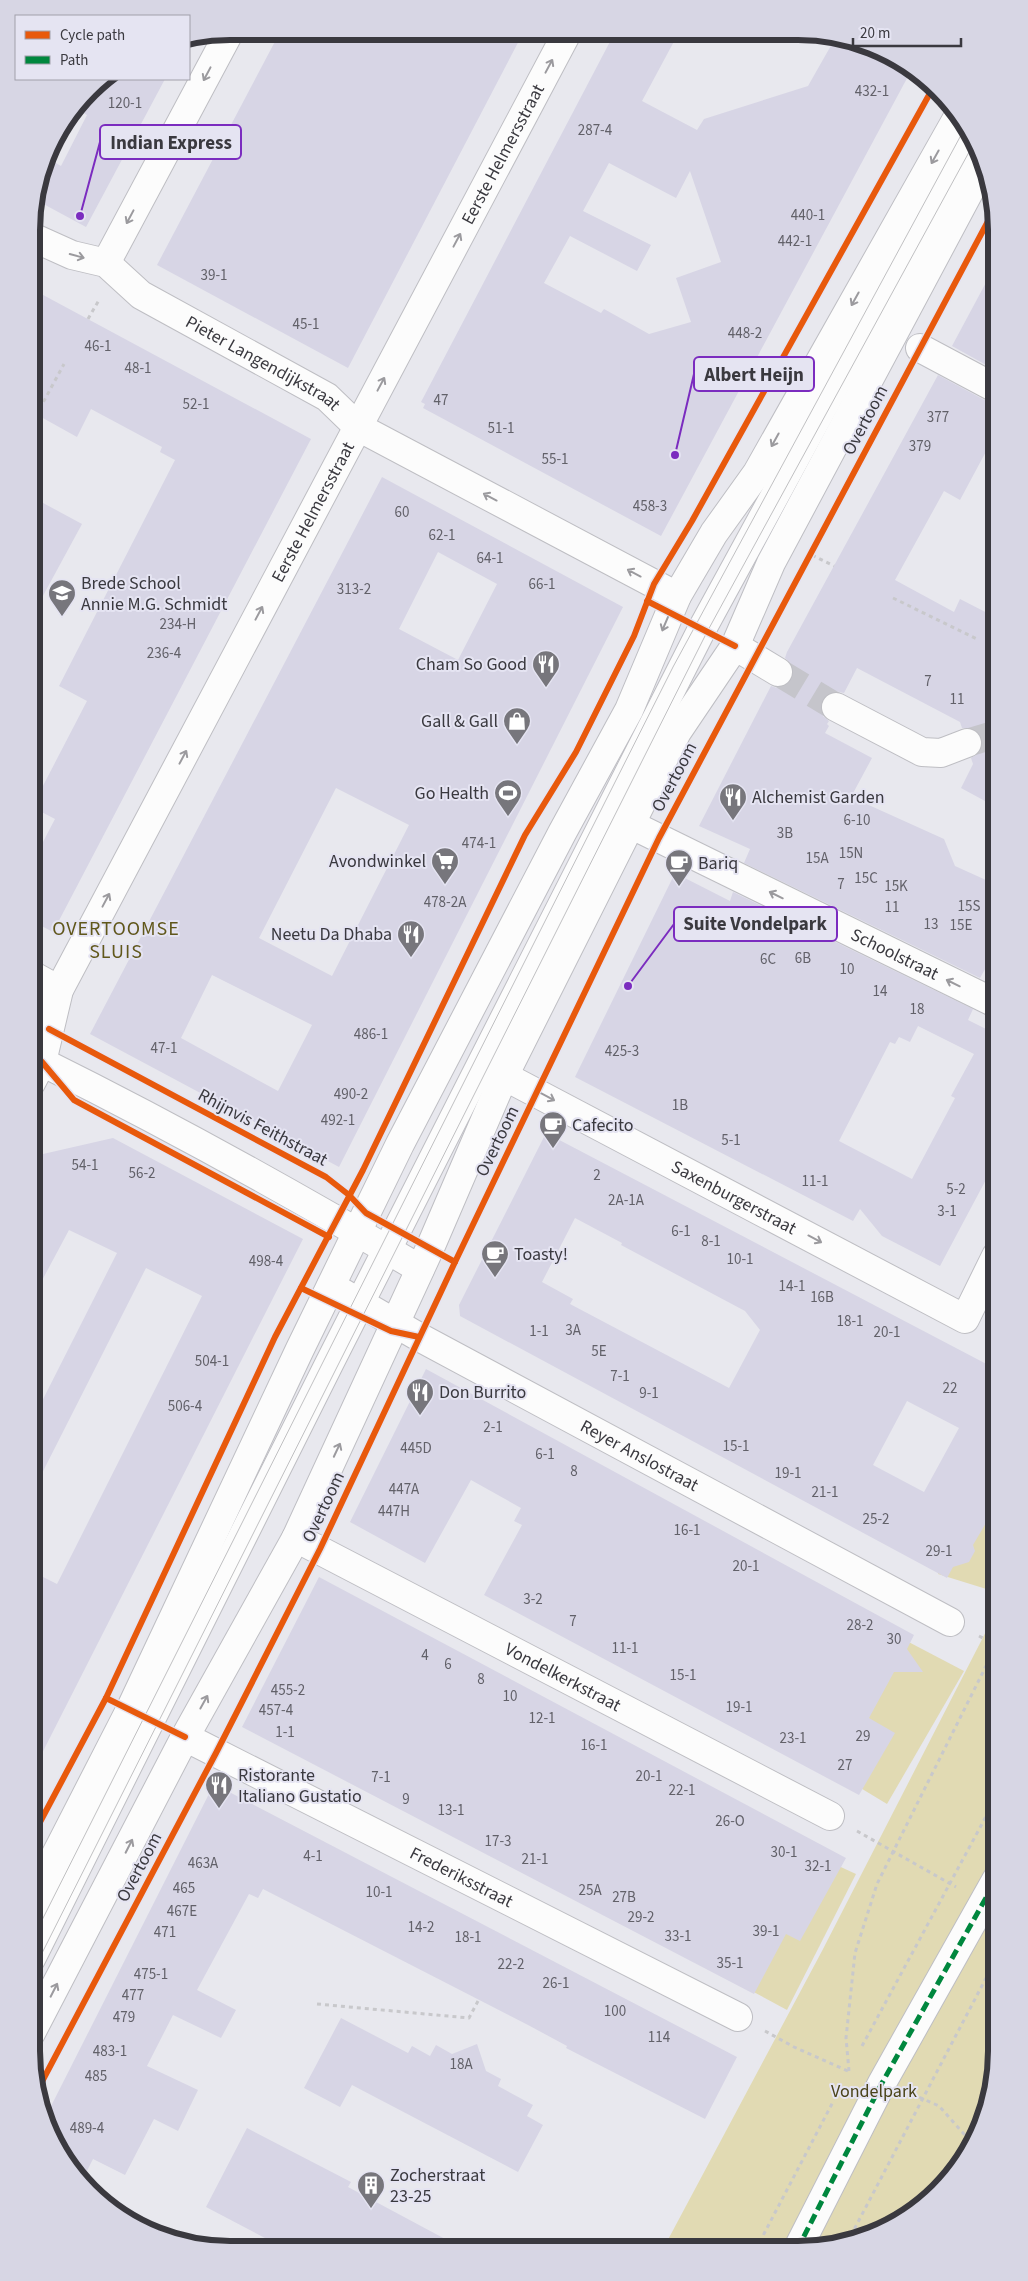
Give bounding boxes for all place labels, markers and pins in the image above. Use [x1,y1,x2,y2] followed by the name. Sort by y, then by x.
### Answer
[100,125,241,159] callout: Indian Express
[694,357,814,391] callout: Albert Heijn
[81,571,227,617] place label: Brede School Annie M.G. Schmidt
[47,578,77,617] school or university icon: Brede School Annie M.G. Schmidt
[531,649,561,688] restaurant icon: Cham So Good
[416,652,527,677] place label: Cham So Good
[502,706,532,745] shop icon: Gall & Gall
[421,709,498,734] place label: Gall & Gall
[493,778,523,817] sports icon: Go Health
[415,781,489,806] place label: Go Health
[718,782,748,821] restaurant icon: Alchemist Garden
[752,785,885,810] place label: Alchemist Garden
[430,846,460,885] supermarket icon: Avondwinkel
[664,848,694,887] cafe icon: Bariq
[329,849,426,874] place label: Avondwinkel
[698,851,738,876] place label: Bariq
[674,907,837,941] callout: Suite Vondelpark
[396,919,426,958] restaurant icon: Neetu Da Dhaba
[271,922,392,947] place label: Neetu Da Dhaba
[538,1110,568,1149] cafe icon: Cafecito
[572,1113,634,1138] place label: Cafecito
[480,1239,510,1278] cafe icon: Toasty!
[514,1242,568,1267] place label: Toasty!
[405,1377,435,1416] restaurant icon: Don Burrito
[439,1380,526,1405] place label: Don Burrito
[238,1763,362,1809] place label: Ristorante Italiano Gustatio
[204,1770,234,1809] restaurant icon: Ristorante Italiano Gustatio
[390,2163,485,2209] place label: Zocherstraat 23-25
[356,2170,386,2209] building icon: Zocherstraat 23-25

